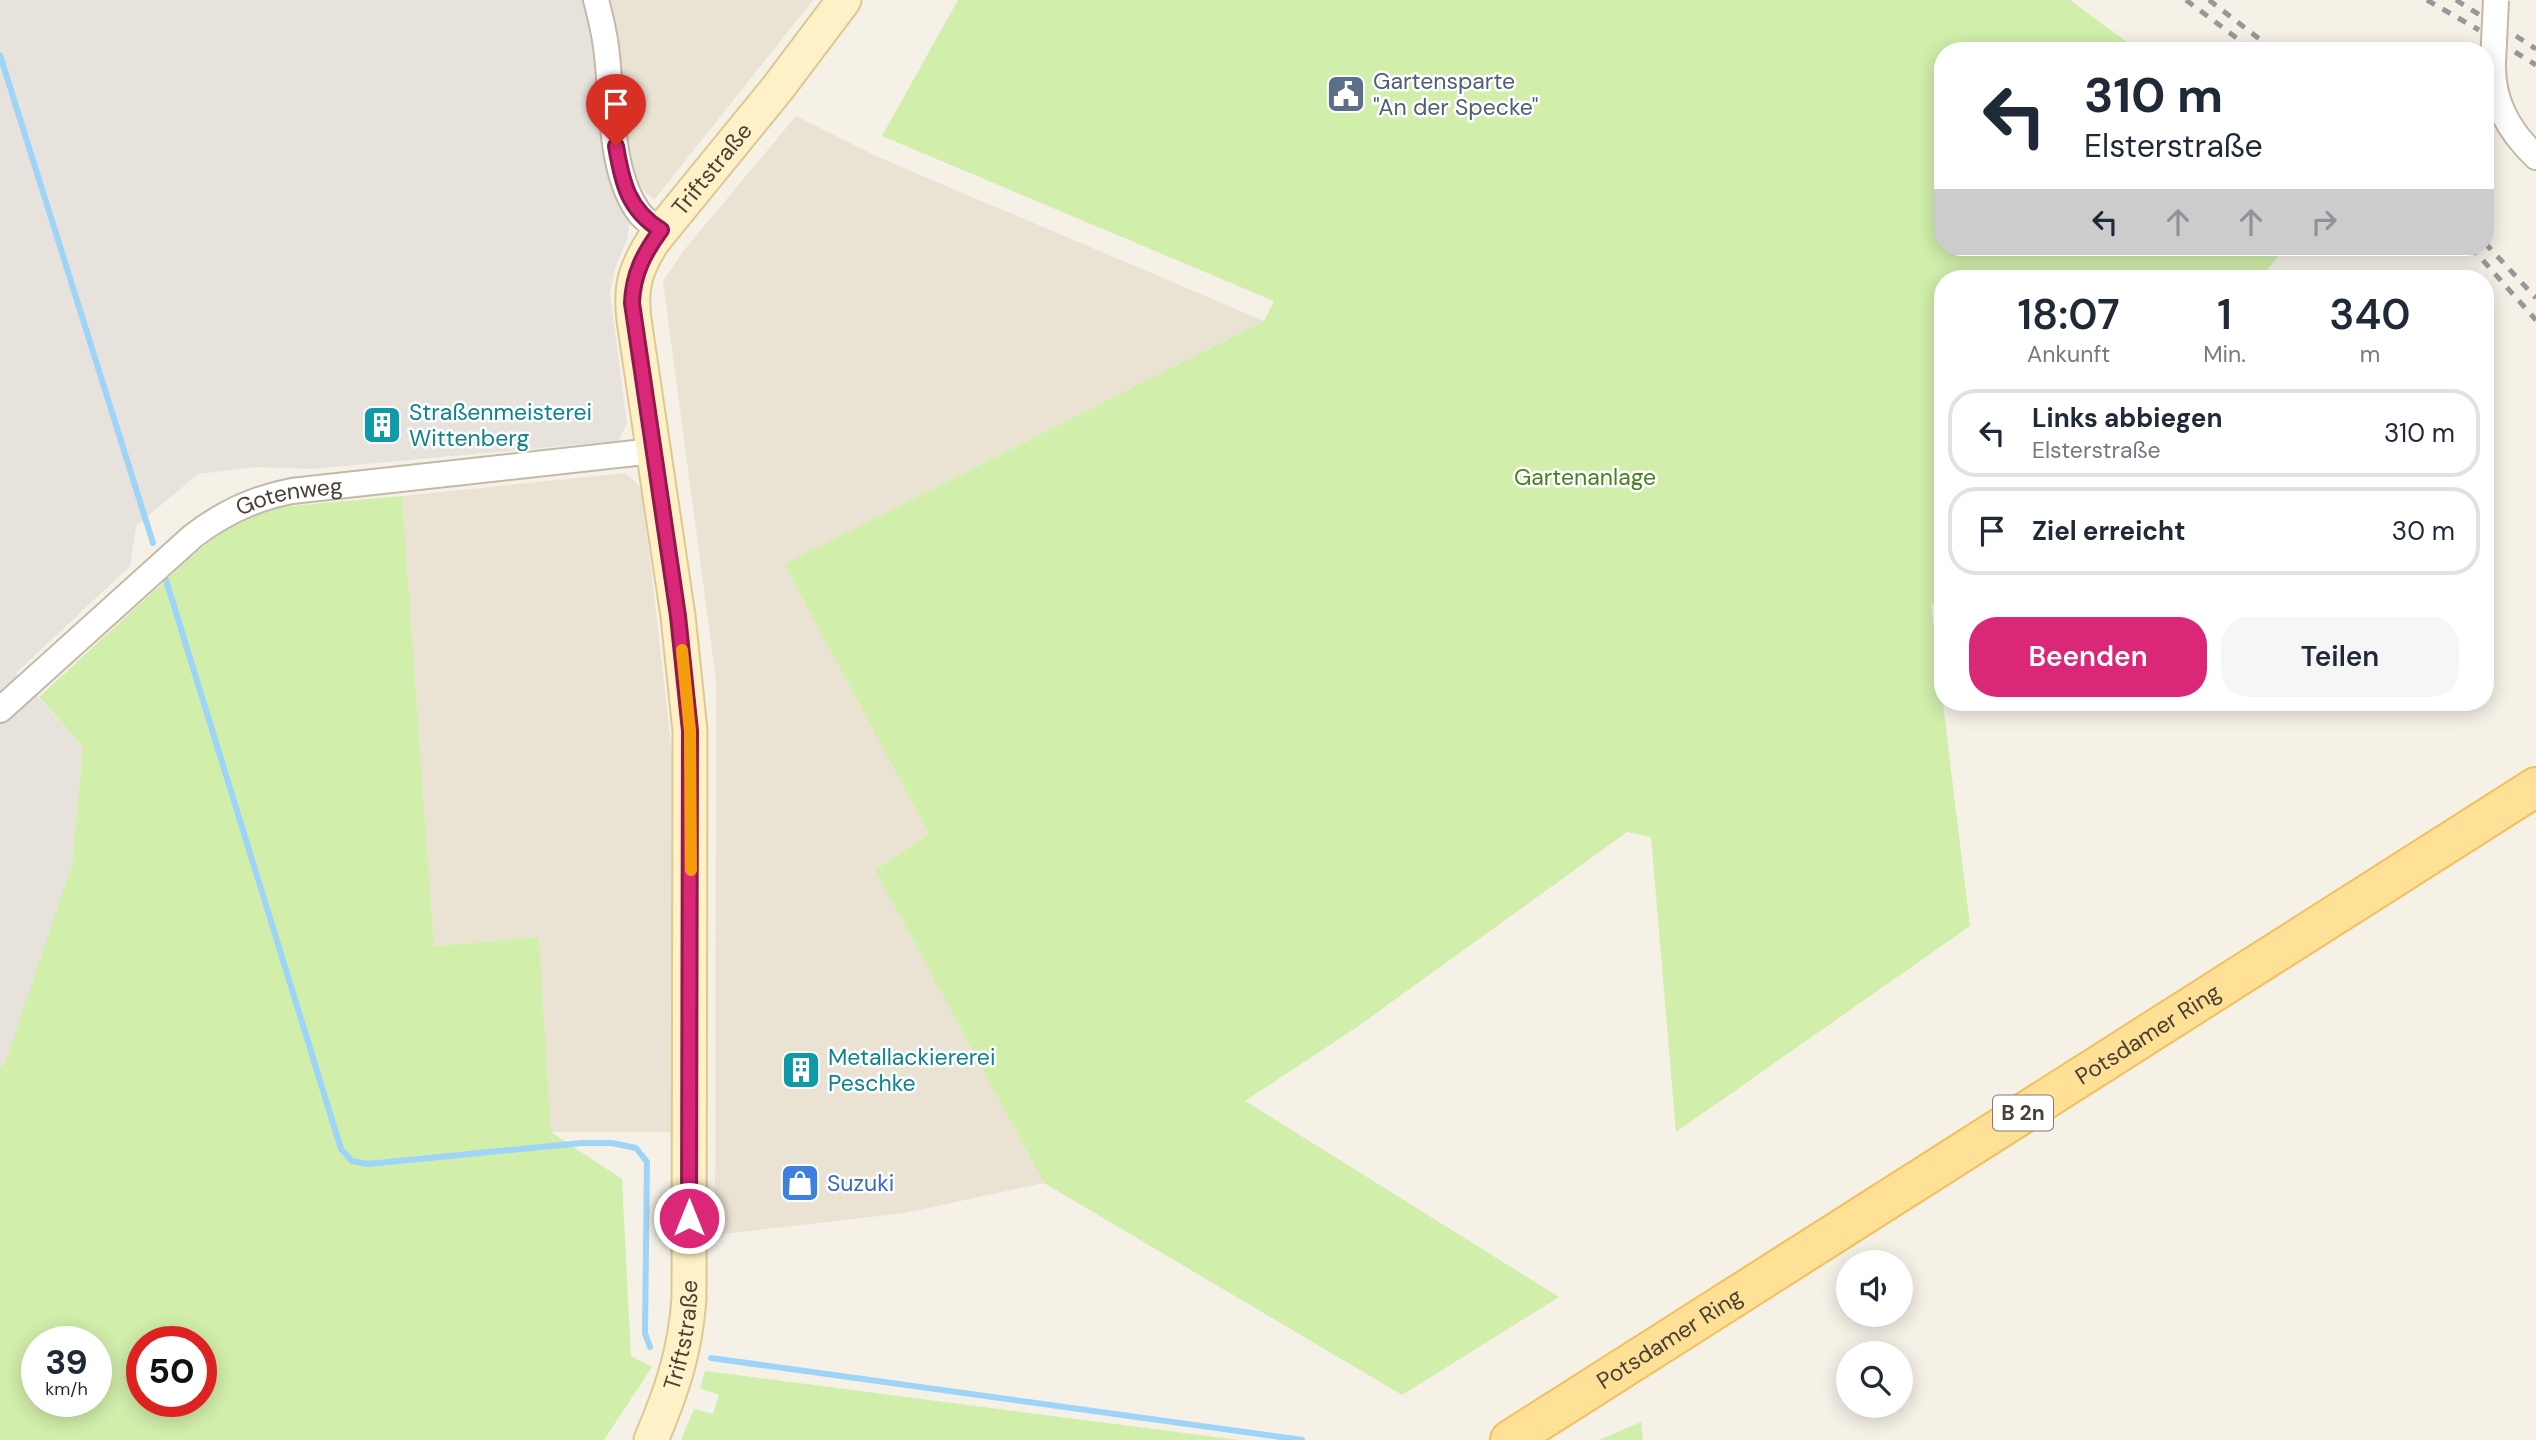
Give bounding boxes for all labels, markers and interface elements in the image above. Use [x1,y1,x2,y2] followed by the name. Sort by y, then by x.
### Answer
[2084,63,2223,127] text: 310 m
[1373,66,1539,122] place label: Gartensparte "An der Specke"
[1969,70,2060,161] icon: left
[1325,73,1367,115] public building icon: Gartensparte "An der Specke"
[586,74,646,146] pin
[597,85,635,123] icon: arrive
[665,116,759,222] street label: Triftstraße
[2084,125,2263,167] text: Elsterstraße
[2086,203,2124,241] icon: left
[2159,203,2197,241] icon: ahead
[2232,203,2270,241] icon: ahead
[2305,203,2343,241] icon: right
[2017,287,2120,342] text: 18:07
[2217,287,2232,342] text: 1
[2329,287,2411,342] text: 340
[2027,339,2110,369] text: Ankunft
[2203,339,2246,369] text: Min.
[2360,339,2380,369] text: m
[409,397,592,453] place label: Straßenmeisterei Wittenberg
[2032,401,2222,435] text: Links abbiegen
[361,404,403,446] building icon: Straßenmeisterei Wittenberg
[1973,414,2011,452] icon: left
[2384,416,2455,450] text: 310 m
[2032,435,2160,465] text: Elsterstraße
[1514,462,1656,492] park label: Gartenanlage
[231,470,344,522] street label: Gotenweg
[1973,512,2011,550] icon: arrive
[2032,514,2185,548] text: Ziel erreicht
[2392,514,2455,548] text: 30 m
[1969,617,2207,697] button: Beenden
[2221,617,2459,697] button: Teilen
[2069,977,2226,1092] street label: Potsdamer Ring
[828,1042,995,1098] place label: Metallackiererei Peschke
[780,1049,822,1091] building icon: Metallackiererei Peschke
[1993,1096,2053,1130] road number: B 2n
[779,1162,821,1204] shop icon: Suzuki
[827,1168,894,1198] place label: Suzuki
[652,1181,726,1255] position arrow
[1836,1250,1913,1418] map controls
[1836,1250,1913,1327] button: sound
[656,1280,704,1394] street label: Triftstraße
[1591,1281,1748,1396] street label: Potsdamer Ring
[126,1326,217,1417] speed limit sign: 50
[45,1339,88,1385] text: 39
[1836,1341,1913,1418] button: search
[45,1377,88,1401] text: km/h

